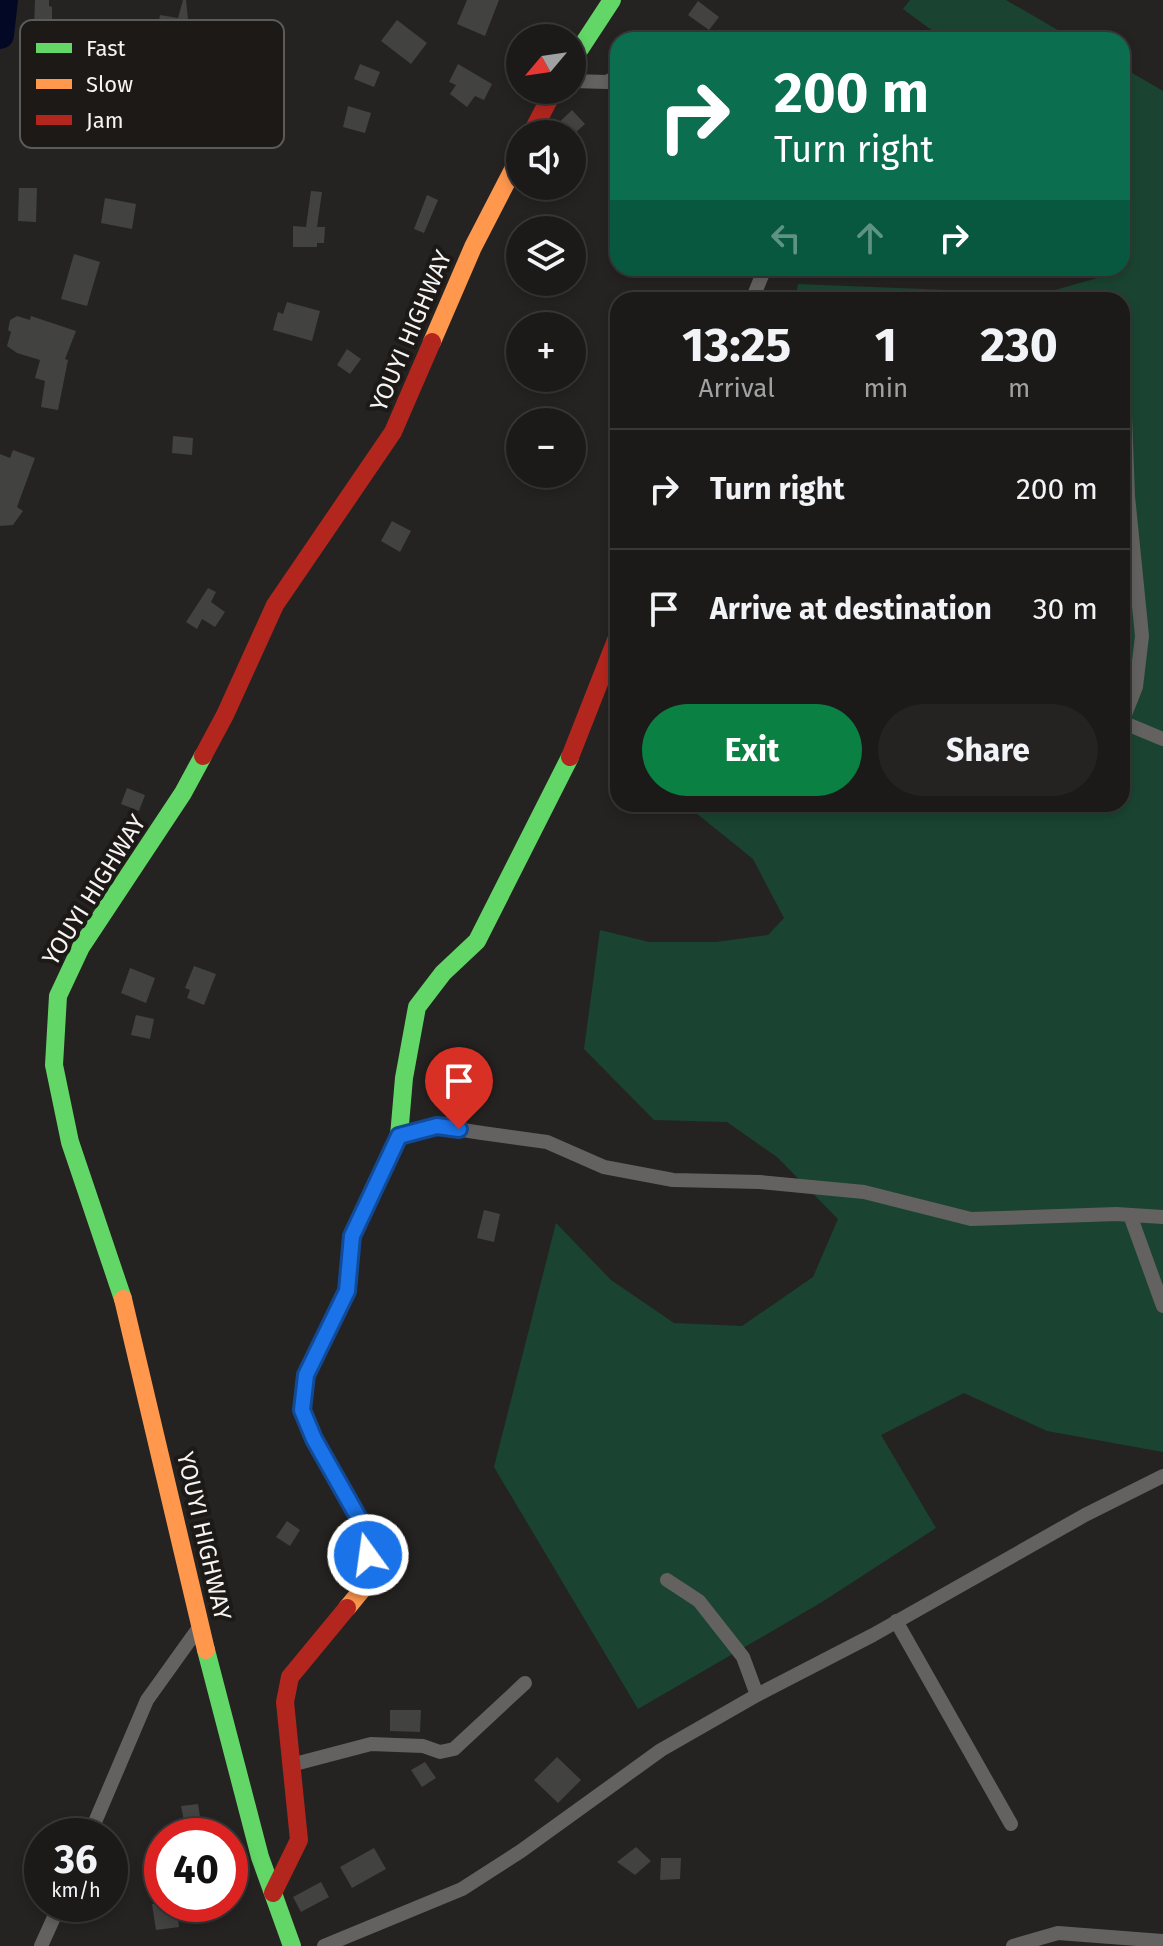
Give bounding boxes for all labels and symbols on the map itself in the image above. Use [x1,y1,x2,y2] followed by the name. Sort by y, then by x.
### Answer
[20,20,284,148] legend
[506,24,586,104] north arrow
[86,35,126,62] text: Fast
[86,71,133,98] text: Slow
[86,107,124,134] text: Jam
[364,246,458,416] street label: YOUYI HIGHWAY
[37,809,152,970] street label: YOUYI HIGHWAY
[425,1047,493,1129] pin
[171,1449,237,1624] street label: YOUYI HIGHWAY
[326,1513,410,1597] position arrow
[144,1818,248,1922] speed limit sign: 40

